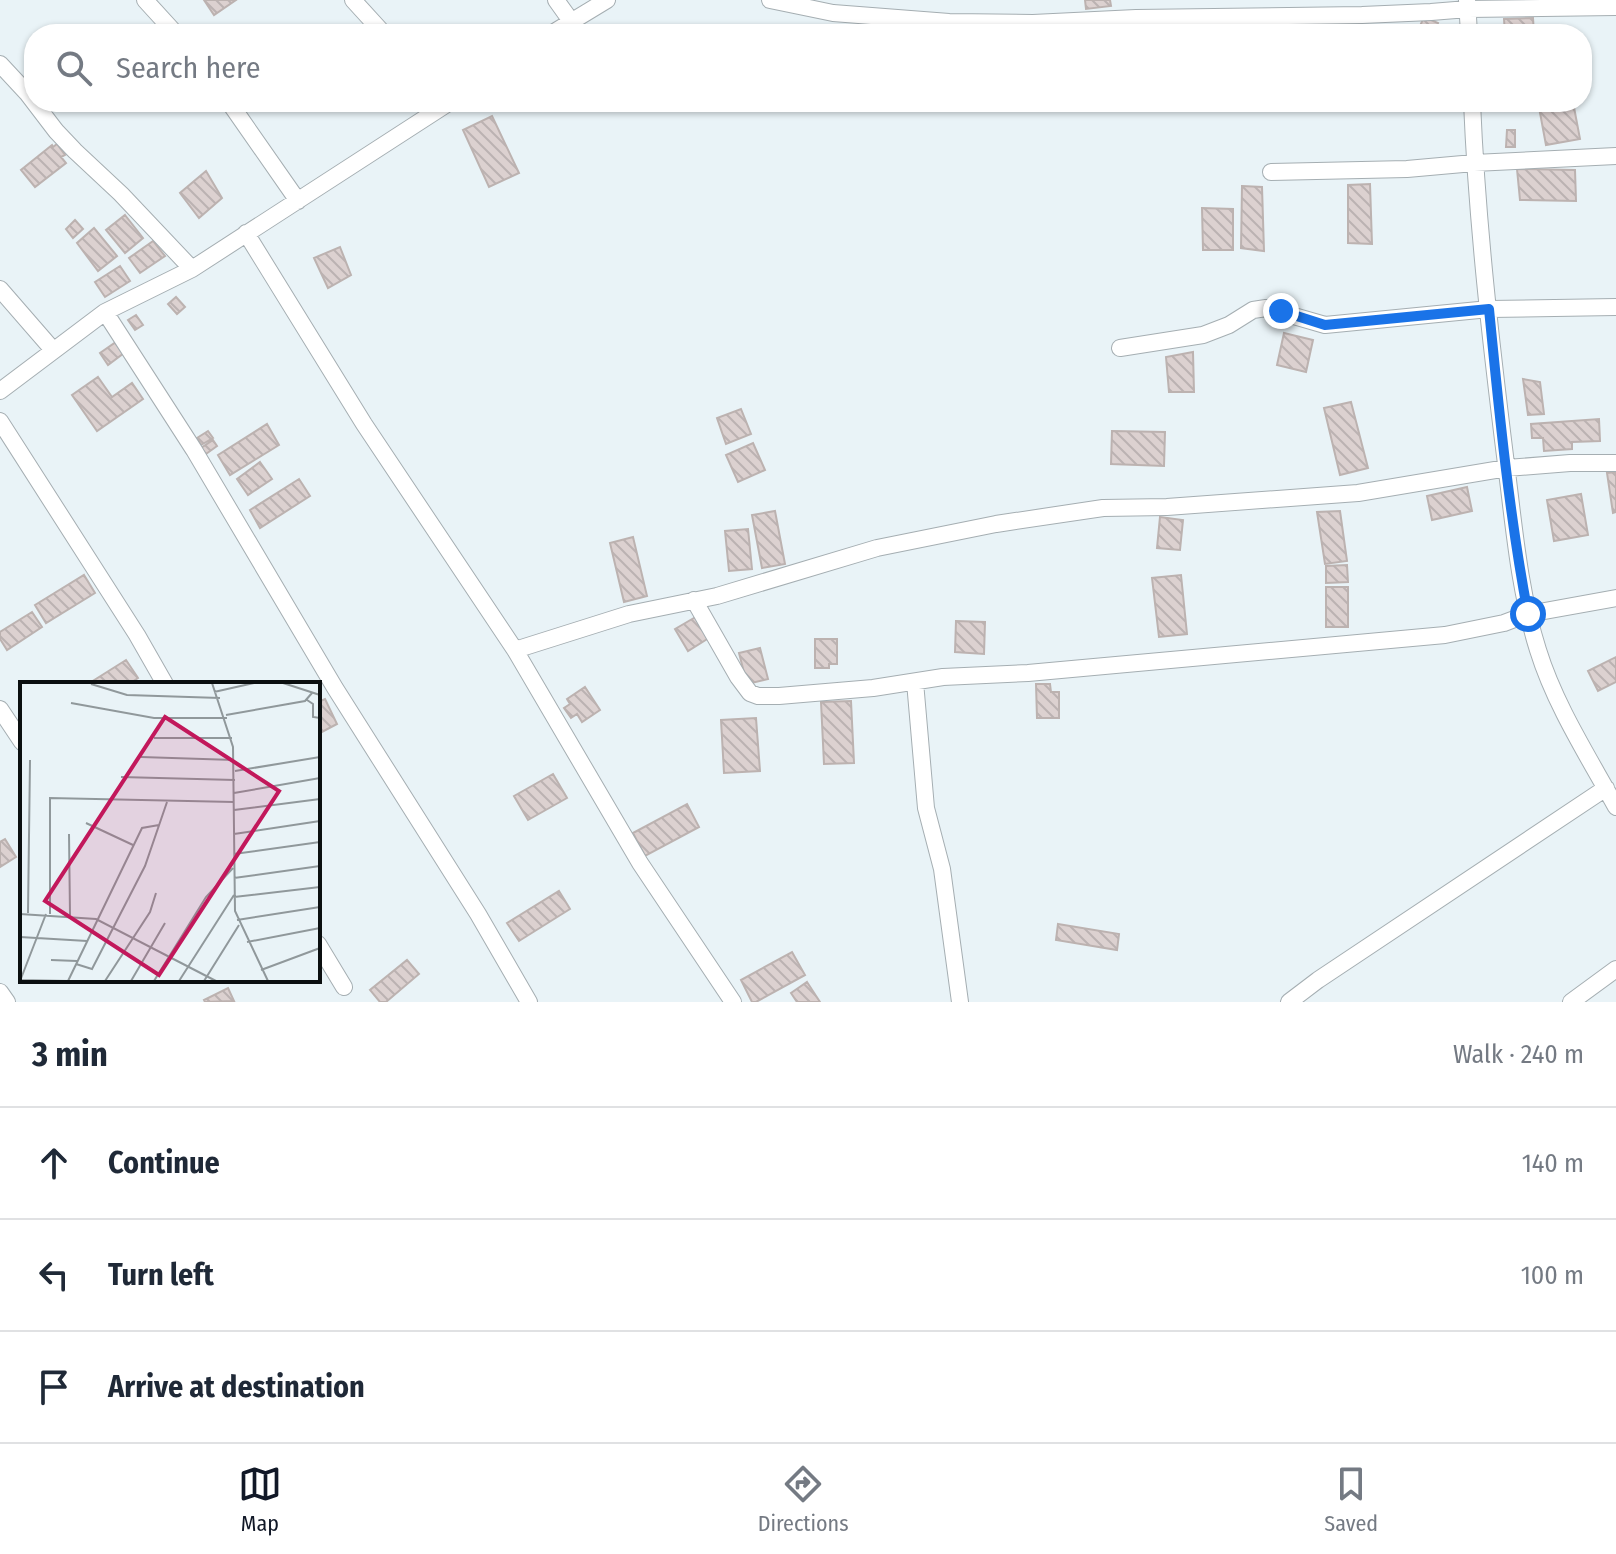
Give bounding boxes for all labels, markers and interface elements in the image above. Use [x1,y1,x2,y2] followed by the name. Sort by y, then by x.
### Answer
[24,24,1592,112] search box
[52,46,96,90] icon: search
[116,50,261,86] text: Search here
[1263,293,1299,329] route end
[1510,596,1546,632] route start
[20,682,320,982] inset map
[32,1034,108,1075] text: 3 min
[1453,1039,1584,1070] text: Walk · 240 m
[32,1141,76,1185] icon: ahead
[108,1145,220,1181] text: Continue
[1522,1148,1584,1179] text: 140 m
[32,1253,76,1297] icon: left
[108,1257,214,1293] text: Turn left
[1521,1260,1584,1291] text: 100 m
[32,1365,76,1409] icon: arrive
[108,1369,365,1405] text: Arrive at destination
[238,1462,282,1537] tab: Map
[758,1462,849,1537] tab: Directions
[1324,1462,1378,1537] tab: Saved

